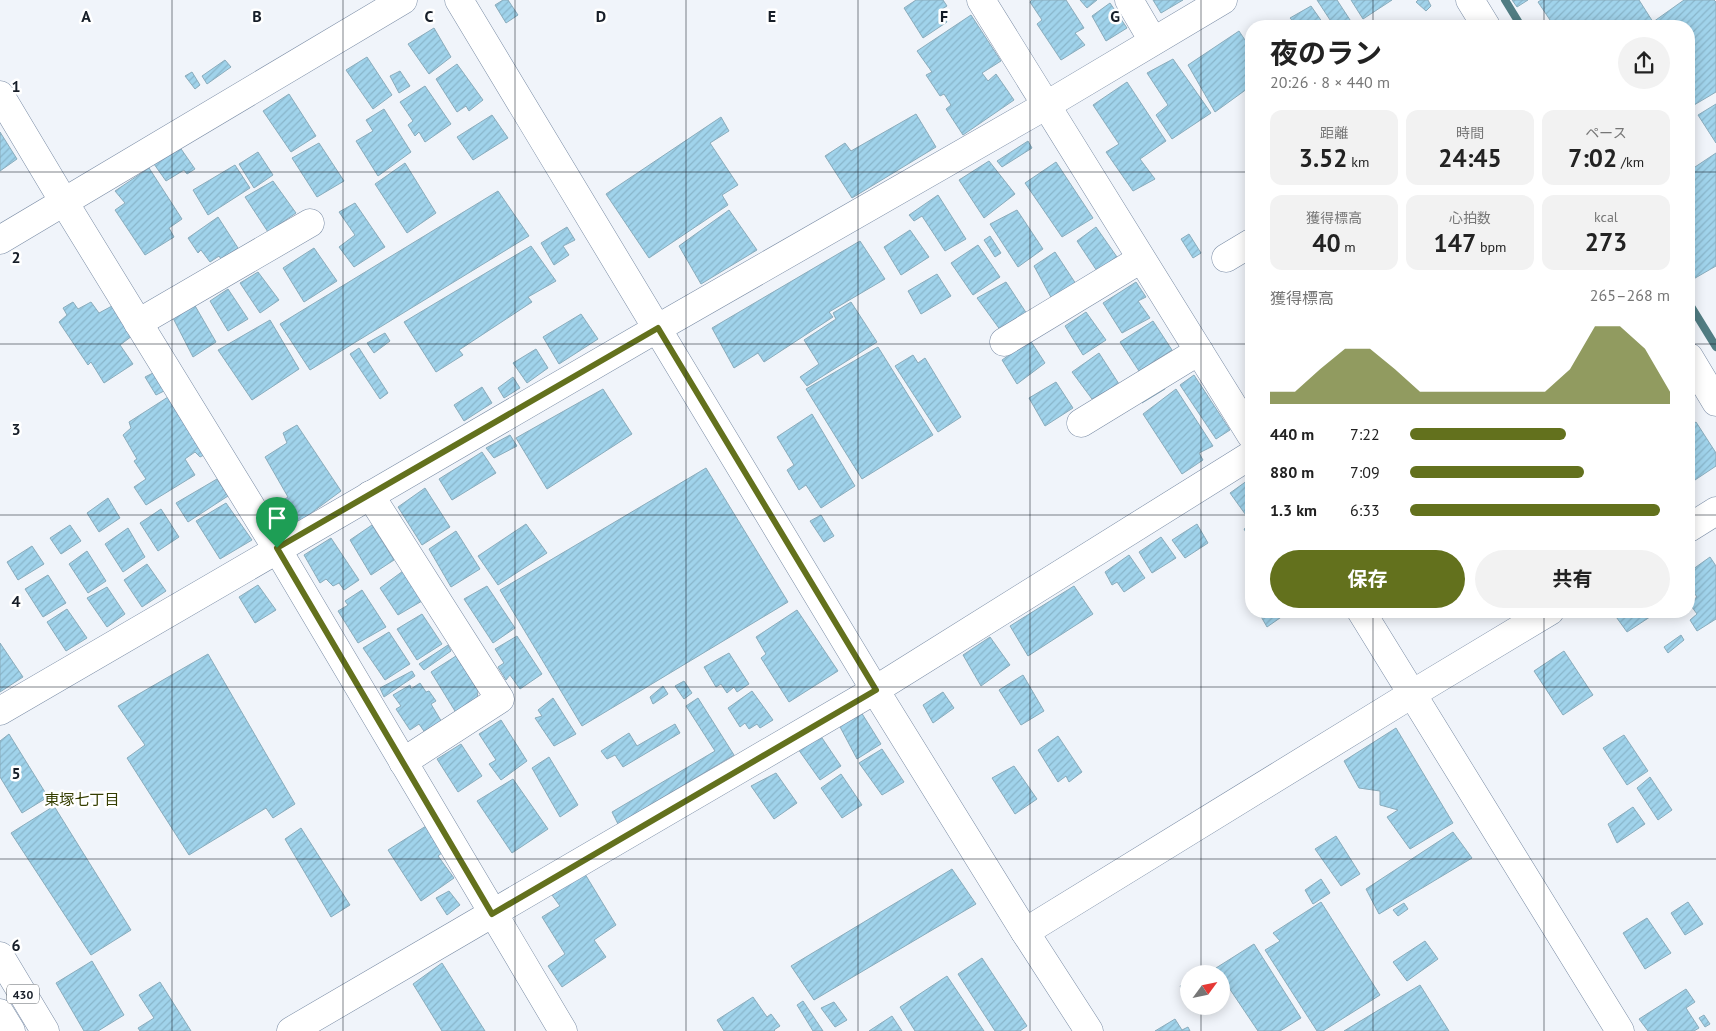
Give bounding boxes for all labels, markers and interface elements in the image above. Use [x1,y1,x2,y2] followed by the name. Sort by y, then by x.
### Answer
[81,6,91,26] text: A
[252,6,262,26] text: B
[425,6,434,26] text: C
[596,6,606,26] text: D
[768,6,776,26] text: E
[940,6,948,26] text: F
[1110,6,1120,26] text: G
[1270,34,1382,71] text: 夜のラン
[1618,37,1670,89] button: share
[1270,72,1390,92] text: 20:26 · 8 × 440 m
[11,76,21,96] text: 1
[1320,124,1348,142] text: 距離
[1456,124,1484,142] text: 時間
[1585,124,1627,142] text: ペース
[1299,142,1347,174] text: 3.52
[1438,142,1502,174] text: 24:45
[1568,142,1617,174] text: 7:02
[1347,153,1369,171] text: km
[1617,153,1644,171] text: /km
[1594,208,1618,226] text: kcal
[1306,209,1362,227] text: 獲得標高
[1449,209,1491,227] text: 心拍数
[1585,226,1627,258] text: 273
[1312,227,1341,259] text: 40
[1434,227,1476,259] text: 147
[1341,238,1356,256] text: m
[1476,238,1506,256] text: bpm
[11,247,21,267] text: 2
[1590,285,1670,305] text: 265–268 m
[1270,288,1334,308] text: 獲得標高
[11,419,21,439] text: 3
[1270,424,1314,444] text: 440 m
[1350,424,1380,444] text: 7:22
[1270,462,1314,482] text: 880 m
[1350,462,1380,482] text: 7:09
[256,497,298,548] pin
[1270,500,1317,520] text: 1.3 km
[1350,500,1380,520] text: 6:33
[263,504,291,532] icon: arrive
[1270,550,1465,608] button: 保存
[1475,550,1670,608] button: 共有
[11,591,21,611] text: 4
[11,763,21,783] text: 5
[44,790,120,809] district label: 東塚七丁目
[11,935,21,955] text: 6
[1180,965,1230,1015] north arrow
[1180,965,1230,1015] map controls
[7,984,39,1004] road number: 430

